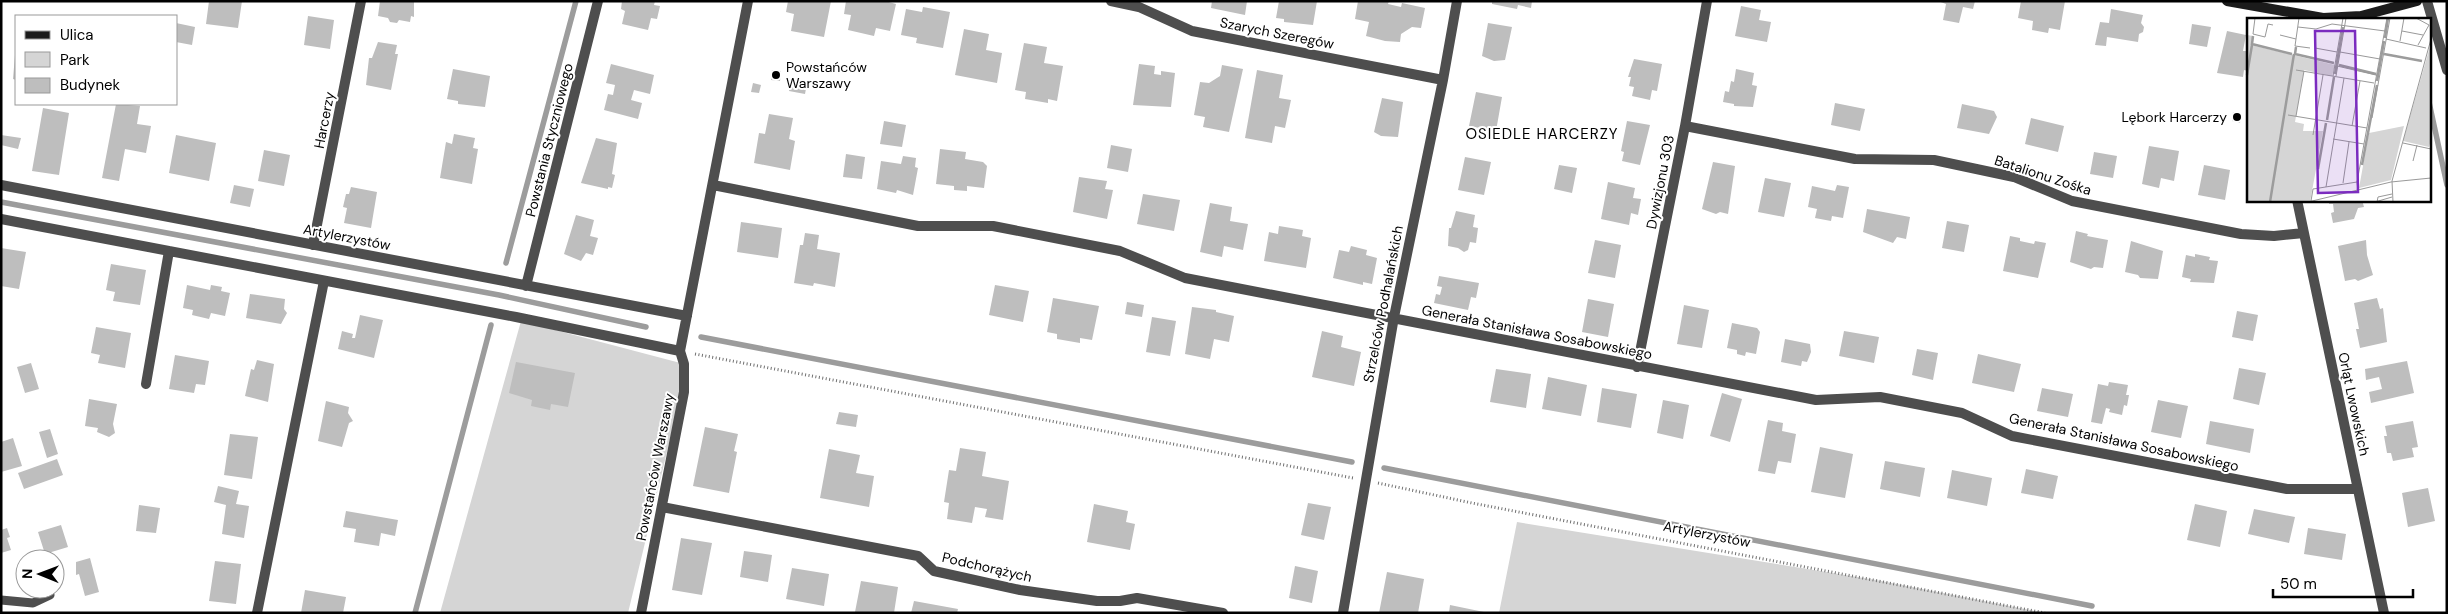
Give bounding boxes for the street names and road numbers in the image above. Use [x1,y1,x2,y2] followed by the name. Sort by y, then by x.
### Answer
[1218,13,1336,53] street label: Szarych Szeregów
[521,61,577,219] street label: Powstania Styczniowego
[310,90,338,150] street label: Harcerzy
[1642,133,1678,231] street label: Dywizjonu 303
[1992,151,2094,199] street label: Batalionu Zośka
[302,220,392,254] street label: Artylerzystów
[1359,224,1407,384] street label: Strzelców Podhalańskich
[1420,301,1654,363] street label: Generała Stanisława Sosabowskiego
[2334,351,2374,457] street label: Orląt Lwowskich
[632,392,678,542] street label: Powstańców Warszawy
[2008,409,2240,475] street label: Generała Stanisława Sosabowskiego
[1662,517,1752,551] street label: Artylerzystów
[940,548,1034,586] street label: Podchorążych

